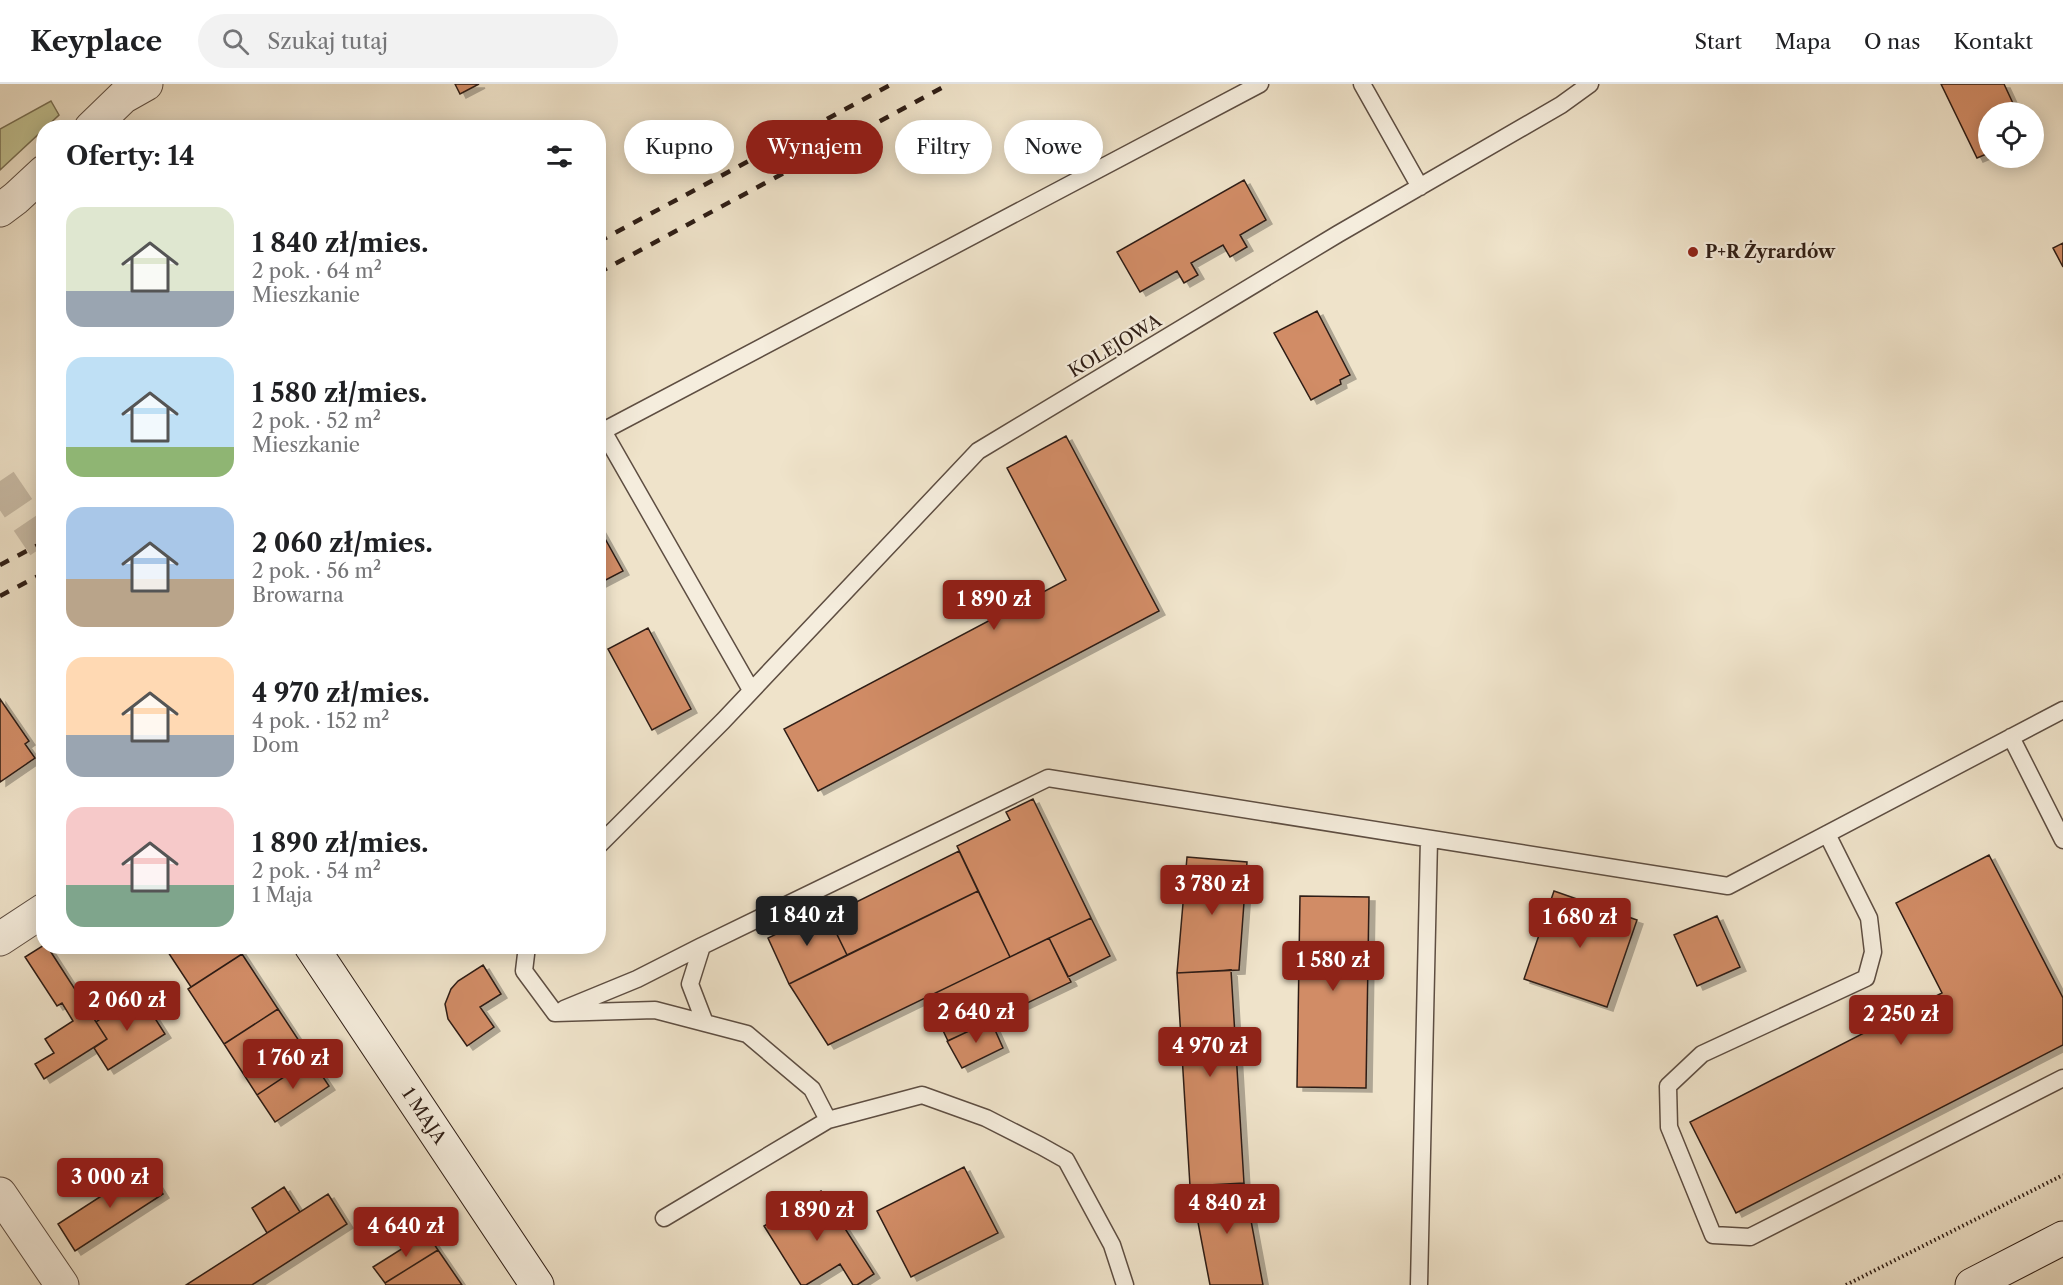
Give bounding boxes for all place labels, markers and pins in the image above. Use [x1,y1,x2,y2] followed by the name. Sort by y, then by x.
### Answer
[1705,240,1836,263] place label: P+R Żyrardów
[1686,245,1700,259] marker: P+R Żyrardów
[932,580,1056,631] pin: 1 890 zł
[1150,865,1274,916] pin: 3 780 zł
[745,896,869,947] pin: 1 840 zł
[1518,898,1642,949] pin: 1 680 zł
[1271,941,1395,992] pin: 1 580 zł
[65,981,189,1032] pin: 2 060 zł
[914,993,1038,1044] pin: 2 640 zł
[1839,995,1963,1046] pin: 2 250 zł
[1148,1027,1272,1078] pin: 4 970 zł
[231,1039,355,1090] pin: 1 760 zł
[48,1158,172,1209] pin: 3 000 zł
[1165,1184,1289,1235] pin: 4 840 zł
[755,1191,879,1242] pin: 1 890 zł
[344,1207,468,1258] pin: 4 640 zł

